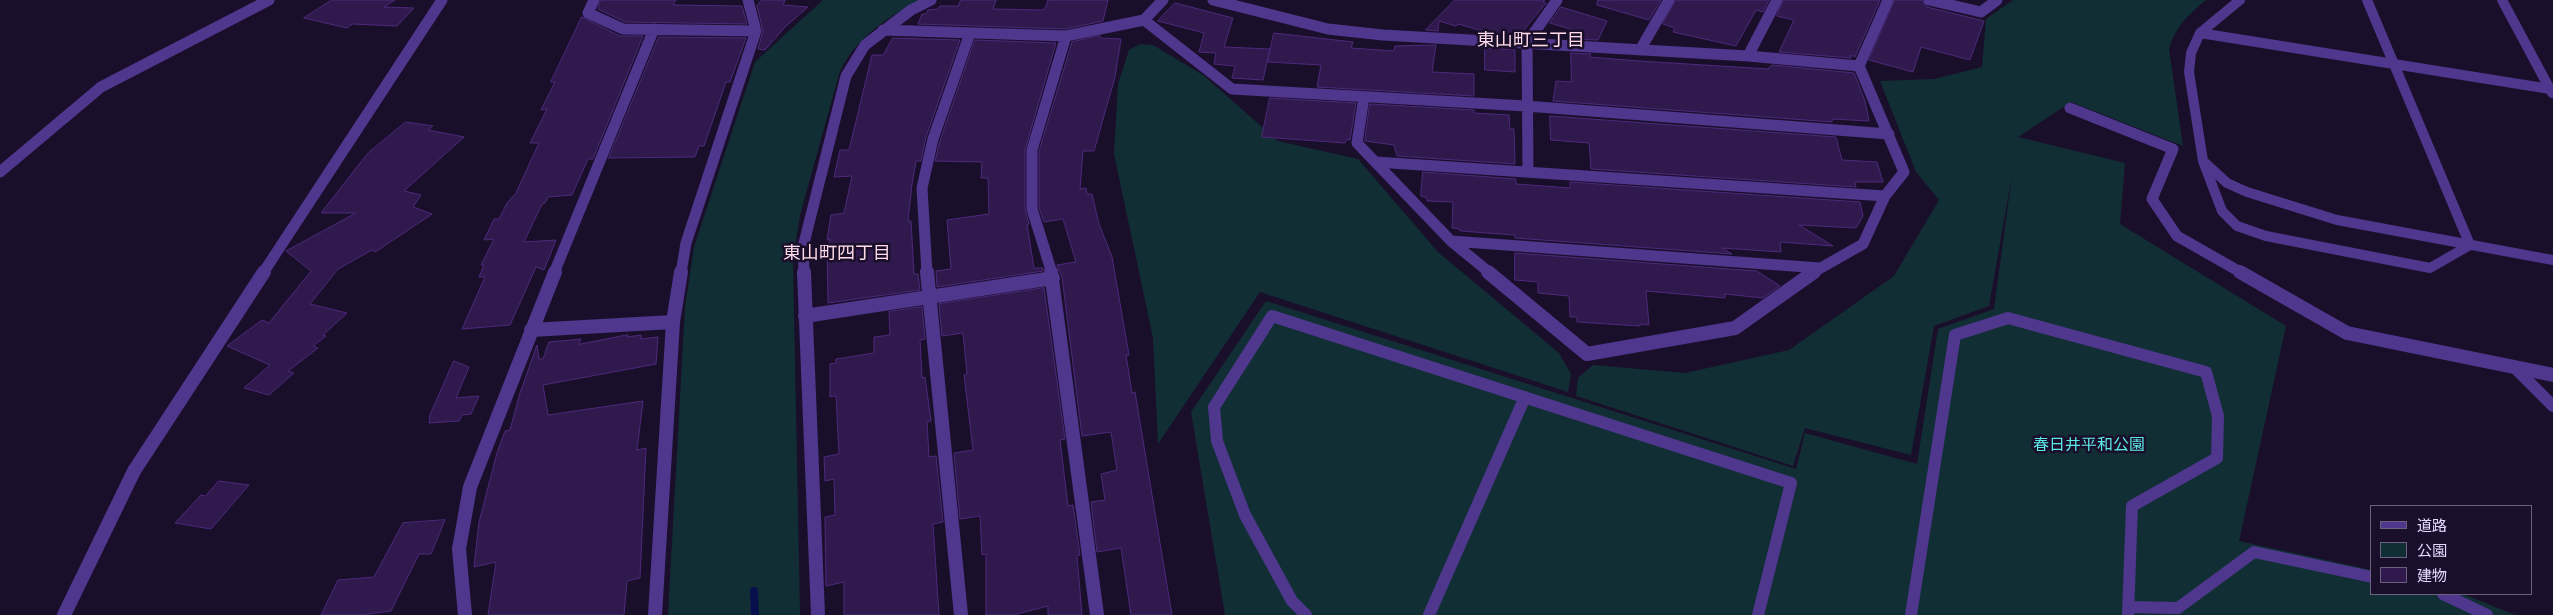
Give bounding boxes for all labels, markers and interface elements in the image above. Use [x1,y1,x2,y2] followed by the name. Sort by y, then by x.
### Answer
[1477,30,1585,52] district label: 東山町三丁目
[783,243,891,265] district label: 東山町四丁目
[2033,436,2145,456] park label: 春日井平和公園
[2370,505,2533,595] legend
[2417,516,2447,535] text: 道路
[2417,541,2447,560] text: 公園
[2417,566,2447,585] text: 建物

